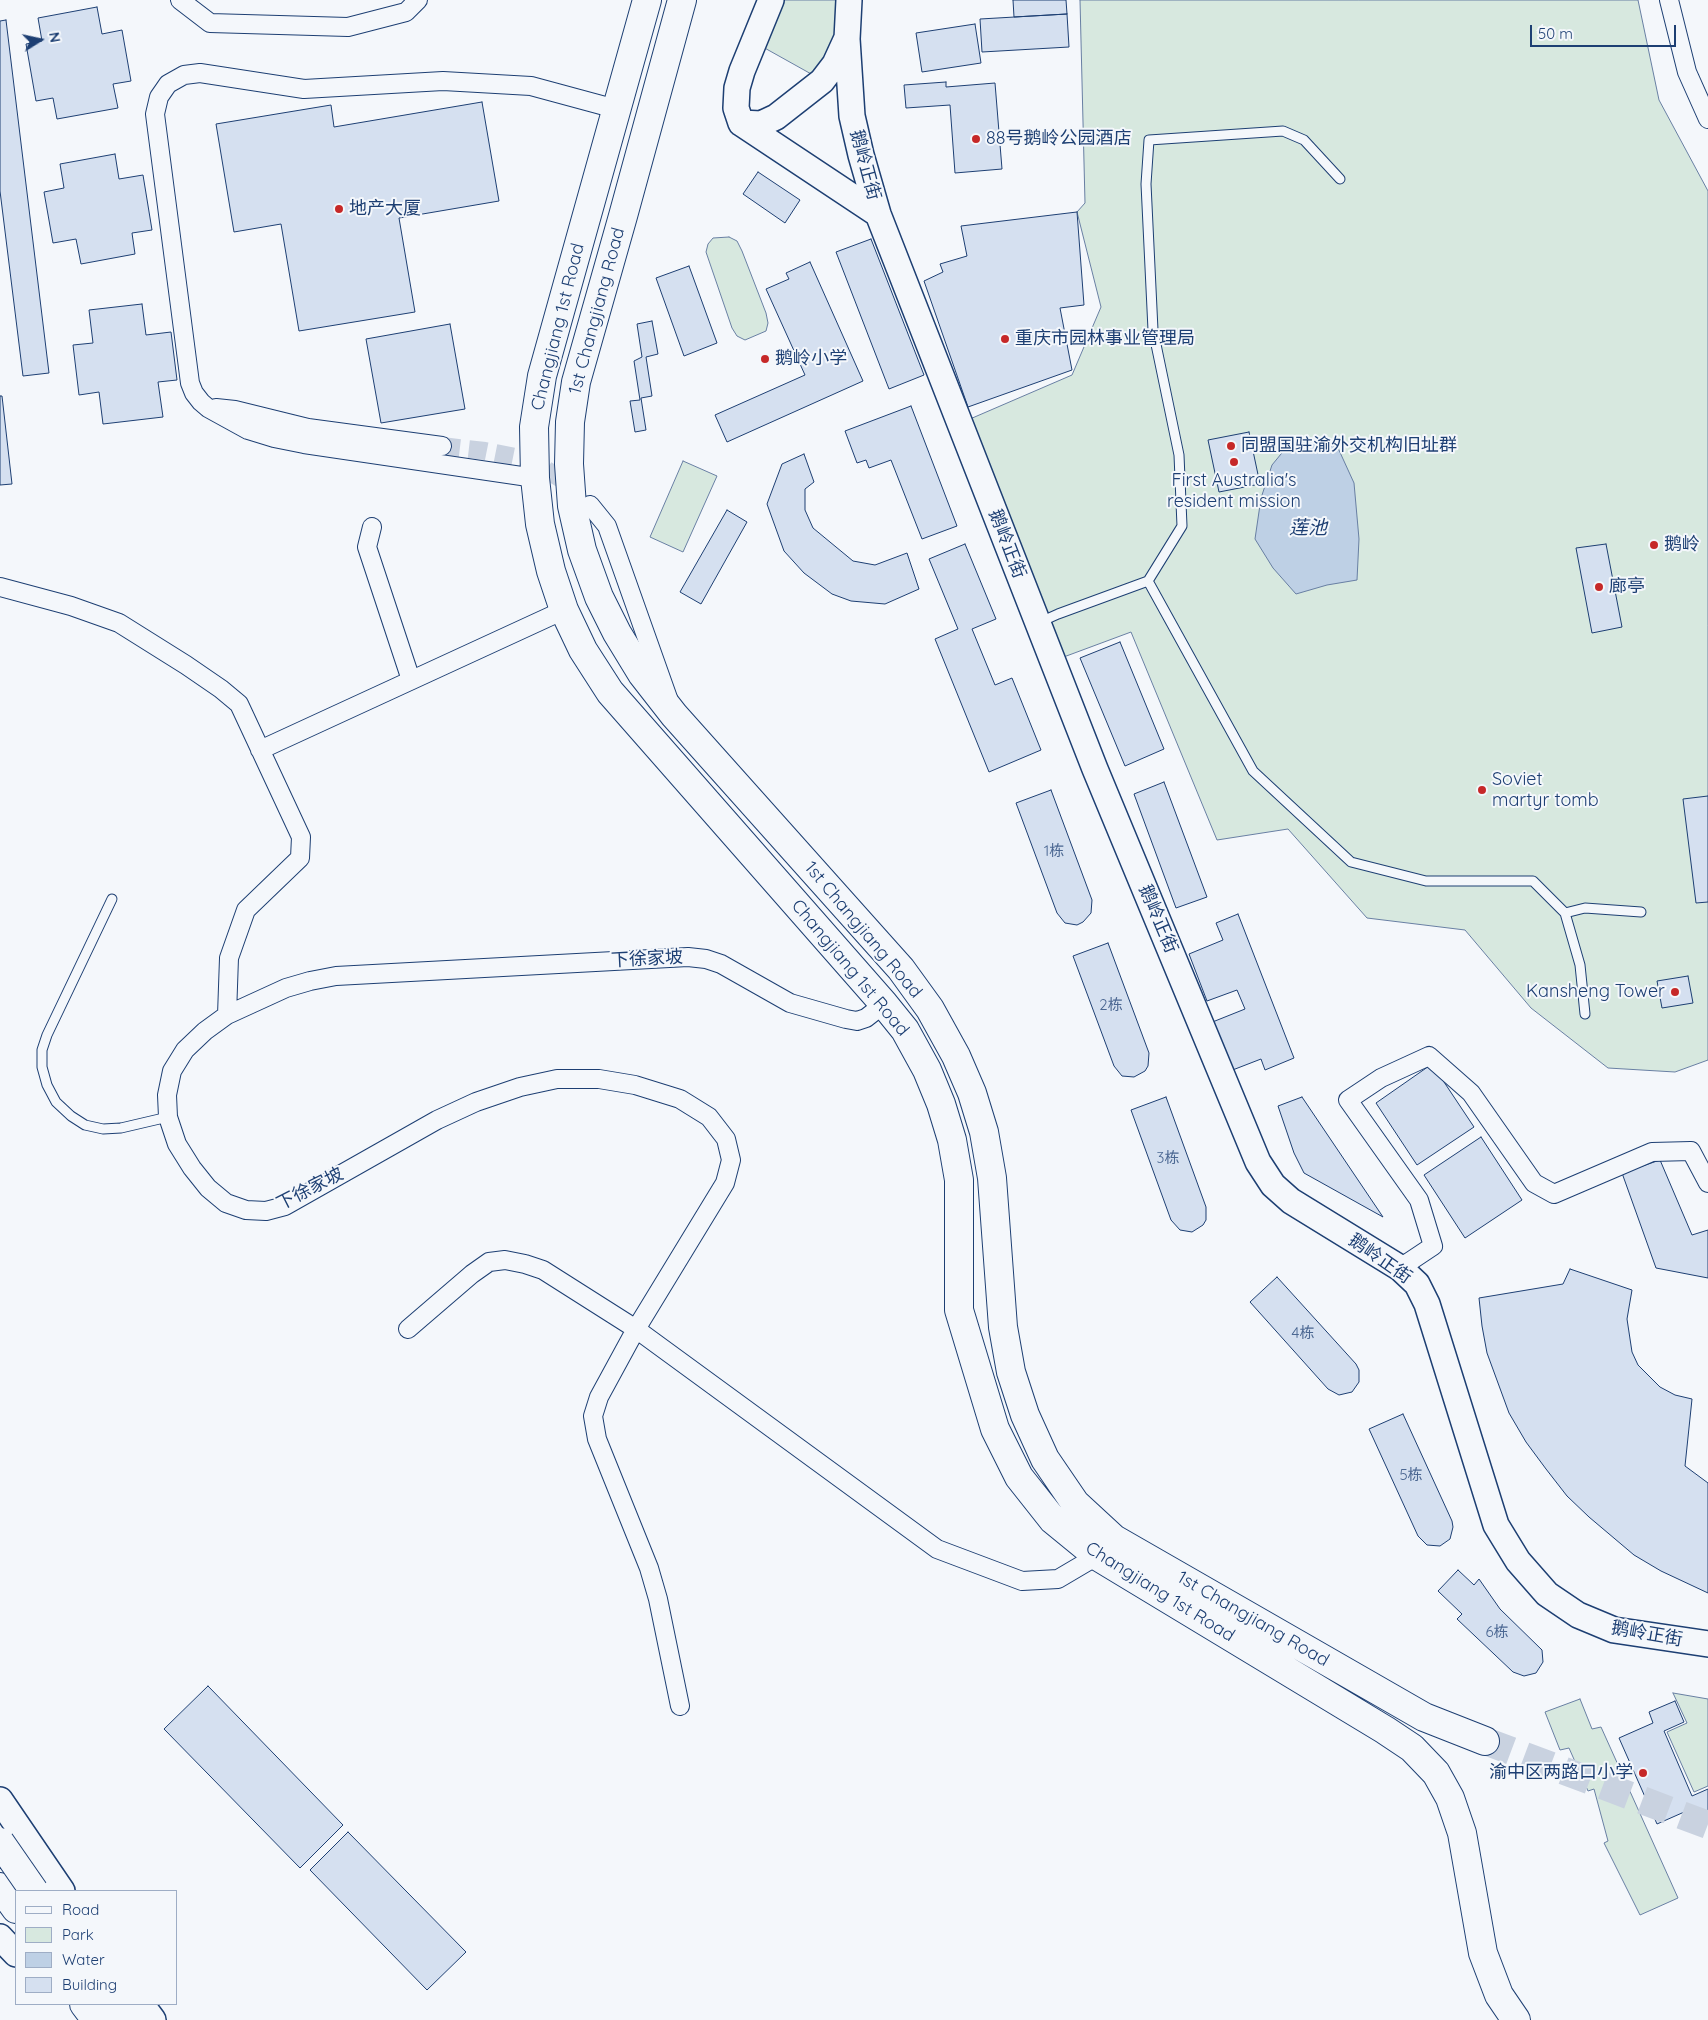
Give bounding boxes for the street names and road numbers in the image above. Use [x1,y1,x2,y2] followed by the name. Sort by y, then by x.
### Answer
[845,127,885,203] street label: 鹅岭正街
[564,225,630,397] street label: 1st Changjiang Road
[527,241,589,413] street label: Changjiang 1st Road
[984,507,1030,581] street label: 鹅岭正街
[800,857,926,1003] street label: 1st Changjiang Road
[1134,882,1182,956] street label: 鹅岭正街
[787,895,913,1041] street label: Changjiang 1st Road
[610,946,684,972] street label: 下徐家坡
[273,1163,347,1215] street label: 下徐家坡
[1344,1230,1416,1288] street label: 鹅岭正街
[1081,1537,1239,1647] street label: Changjiang 1st Road
[1173,1567,1333,1671] street label: 1st Changjiang Road
[1610,1617,1684,1651] street label: 鹅岭正街

